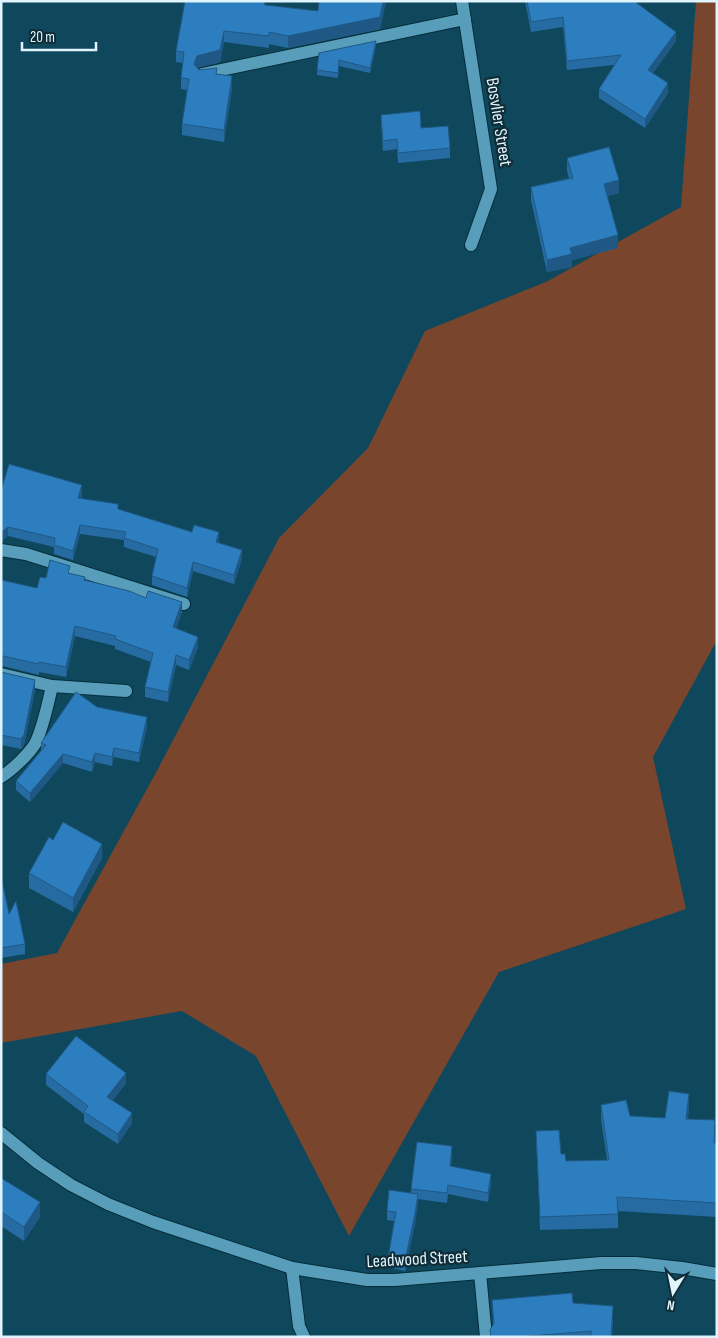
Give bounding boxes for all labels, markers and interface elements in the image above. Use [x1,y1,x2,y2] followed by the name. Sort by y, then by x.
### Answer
[22,20,96,52] scale bar
[30,28,55,47] text: 20 m
[482,76,516,168] street label: Bosvlier Street
[366,1246,469,1272] street label: Leadwood Street
[648,1268,698,1318] north arrow
[666,1296,676,1314] text: N

